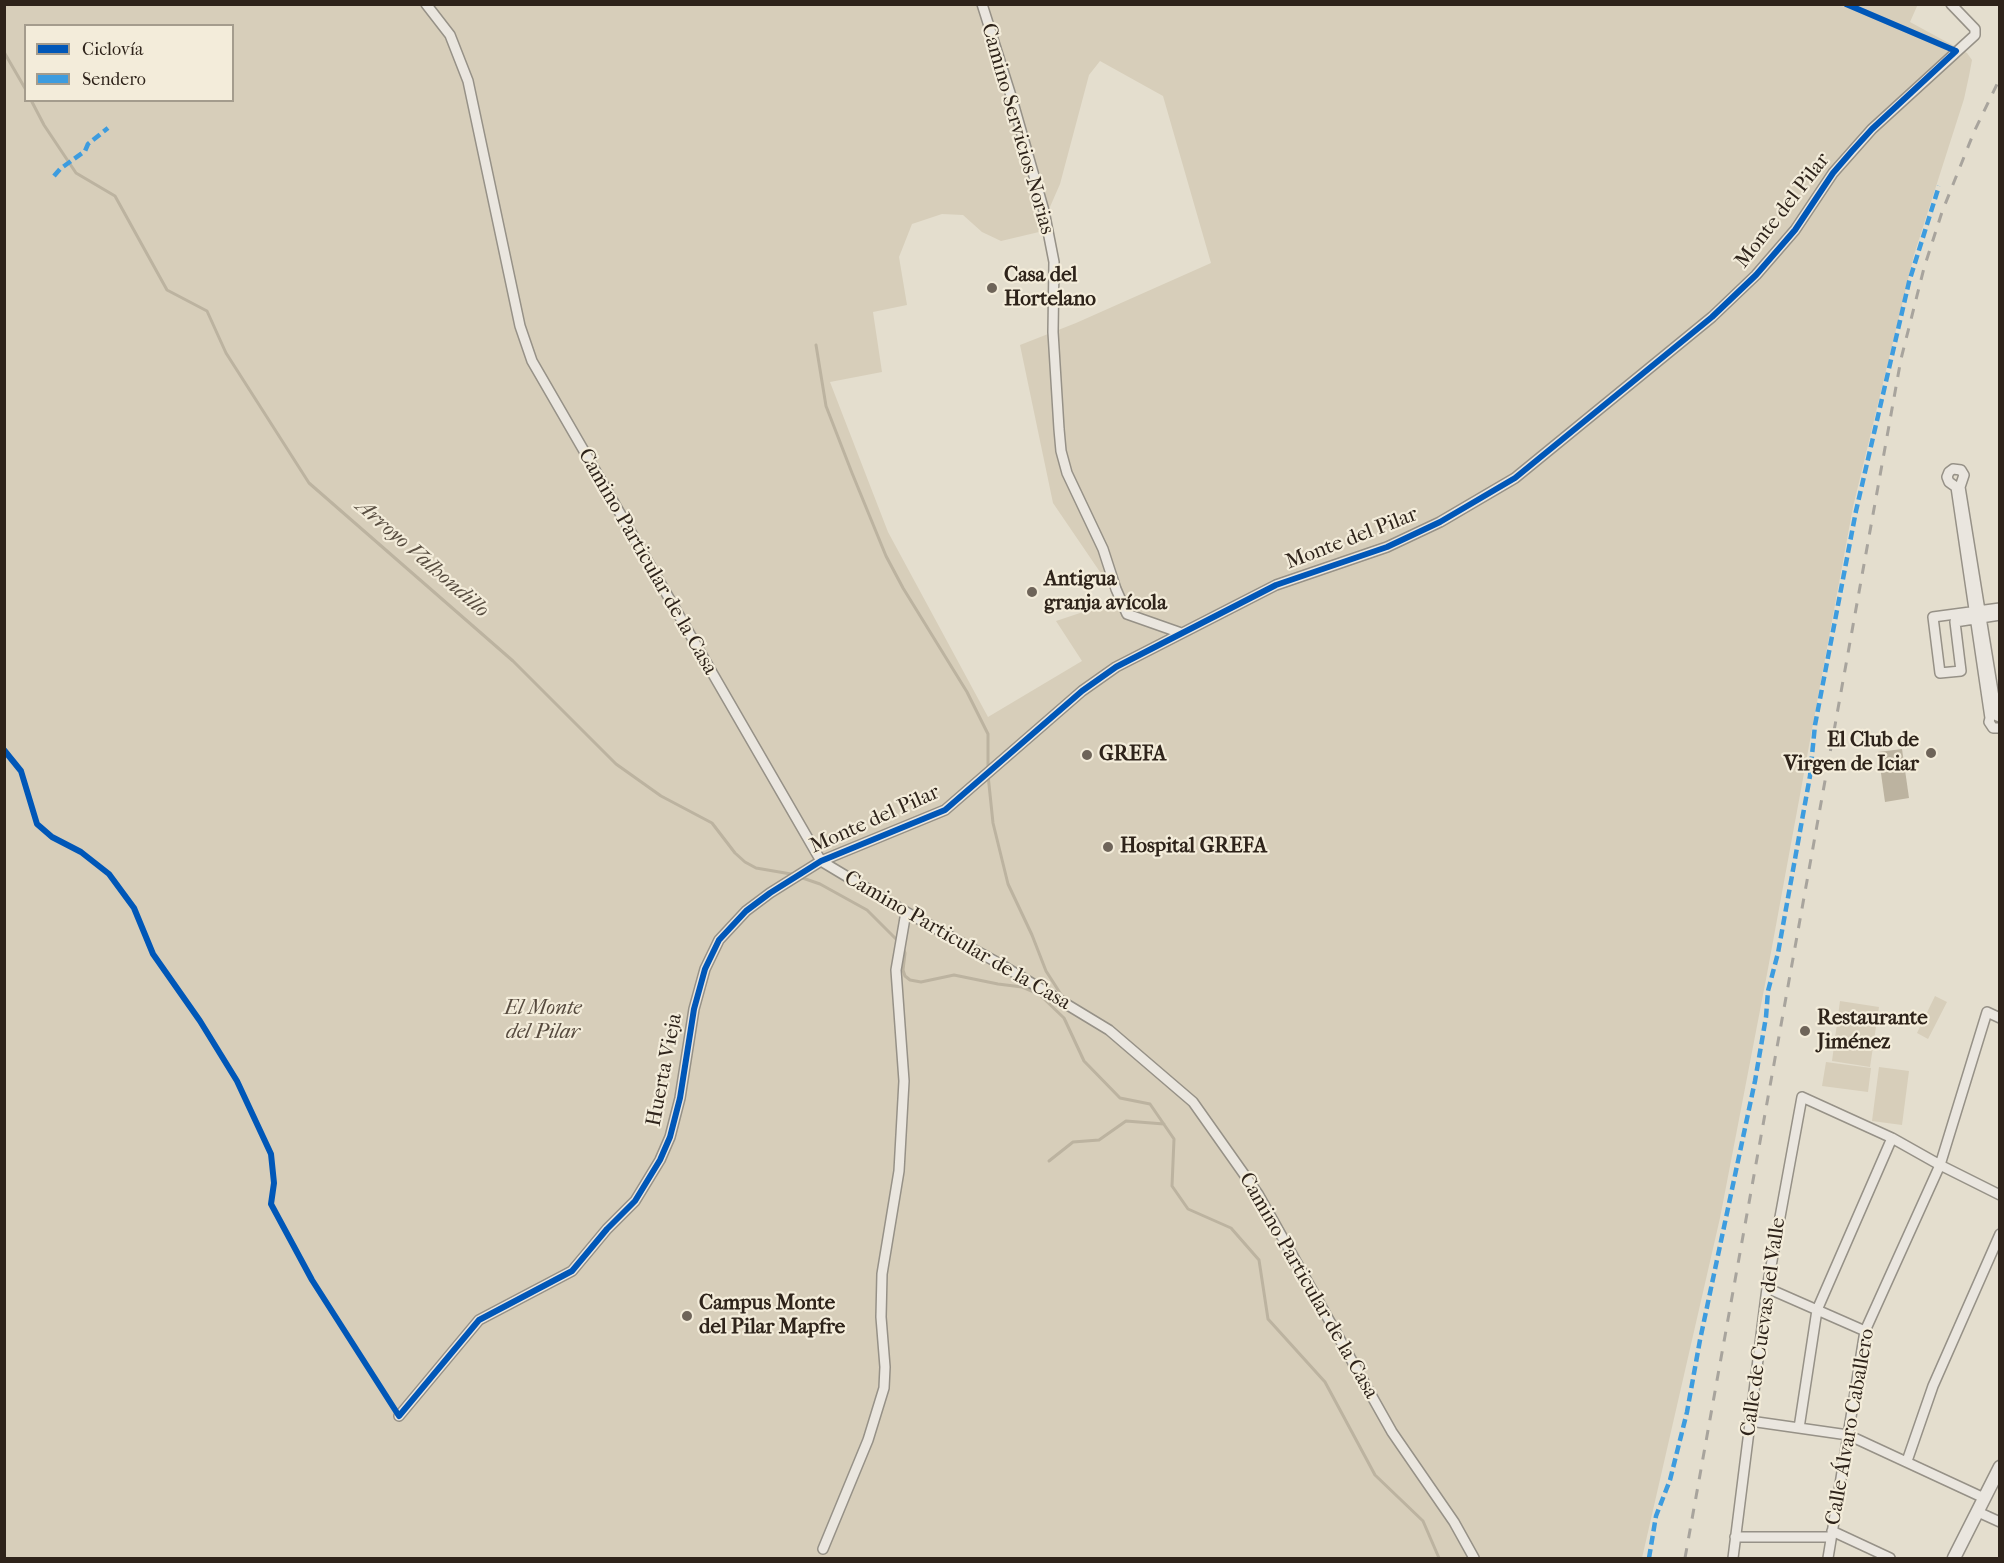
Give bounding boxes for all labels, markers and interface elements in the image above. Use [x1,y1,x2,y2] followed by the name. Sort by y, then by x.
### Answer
[975,21,1059,237] street label: Camino Servicios Norias
[24,24,234,102] legend
[82,39,143,60] text: Ciclovía
[82,69,146,90] text: Sendero
[1730,148,1836,274] street label: Monte del Pilar
[1004,263,1096,313] place label: Casa del Hortelano
[985,281,999,295] marker: Casa del Hortelano
[572,444,722,680] street label: Camino Particular de la Casa
[350,494,494,624] water label: Arroyo Valhondillo
[1282,502,1422,576] street label: Monte del Pilar
[1044,567,1167,617] place label: Antigua granja avícola
[1025,585,1039,599] marker: Antigua granja avícola
[1784,728,1919,778] place label: El Club de Virgen de Iciar
[1099,742,1166,768] place label: GREFA
[1924,746,1938,760] marker: El Club de Virgen de Iciar
[1080,748,1094,762] marker: GREFA
[806,780,944,860] street label: Monte del Pilar
[1120,834,1267,860] place label: Hospital GREFA
[1101,840,1115,854] marker: Hospital GREFA
[839,866,1075,1016] street label: Camino Particular de la Casa
[504,996,582,1046] park label: El Monte del Pilar
[1817,1006,1928,1056] place label: Restaurante Jiménez
[642,1011,688,1129] street label: Huerta Vieja
[1798,1024,1812,1038] marker: Restaurante Jiménez
[1233,1168,1383,1404] street label: Camino Particular de la Casa
[1736,1216,1792,1438] street label: Calle de Cuevas del Valle
[699,1291,845,1341] place label: Campus Monte del Pilar Mapfre
[680,1309,694,1323] marker: Campus Monte del Pilar Mapfre
[1821,1327,1881,1527] street label: Calle Álvaro Caballero

